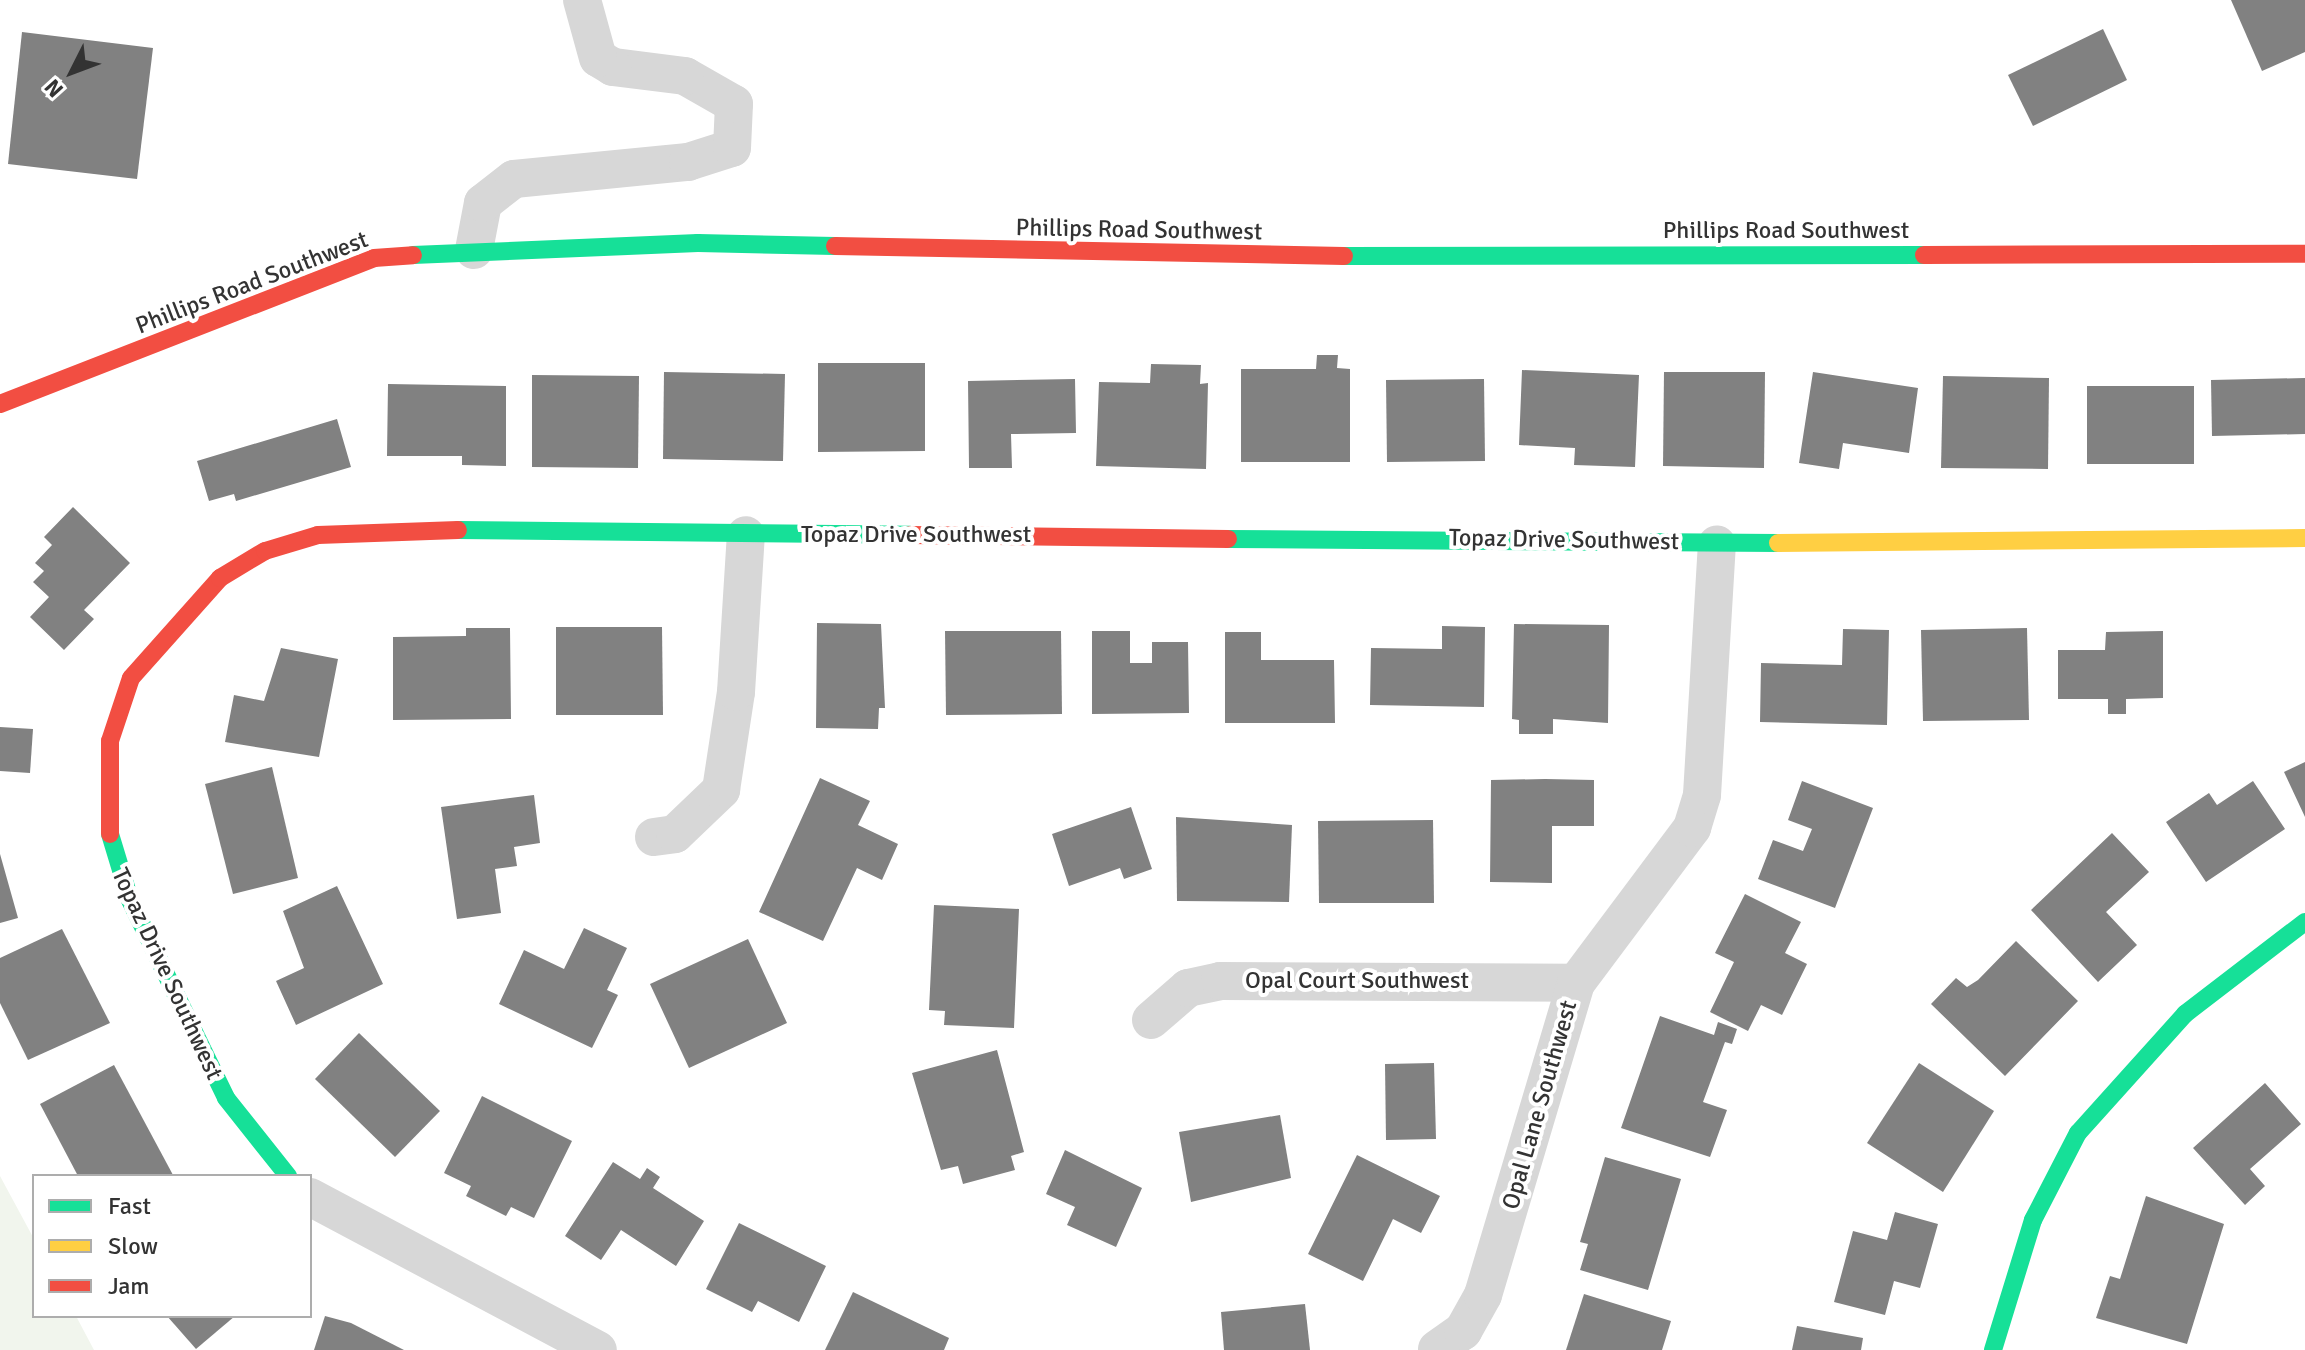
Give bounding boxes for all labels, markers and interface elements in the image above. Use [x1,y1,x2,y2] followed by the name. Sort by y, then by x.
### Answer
[32,32,112,112] north arrow
[39,74,69,103] text: N
[1016,213,1262,247] street label: Phillips Road Southwest
[1663,217,1909,245] street label: Phillips Road Southwest
[132,225,372,341] street label: Phillips Road Southwest
[801,521,1031,549] street label: Topaz Drive Southwest
[1449,524,1679,556] street label: Topaz Drive Southwest
[105,864,229,1084] street label: Topaz Drive Southwest
[1245,967,1469,995] street label: Opal Court Southwest
[1496,997,1584,1213] street label: Opal Lane Southwest
[32,1174,312,1318] legend
[108,1191,151,1221] text: Fast
[108,1231,158,1261] text: Slow
[108,1271,149,1301] text: Jam

